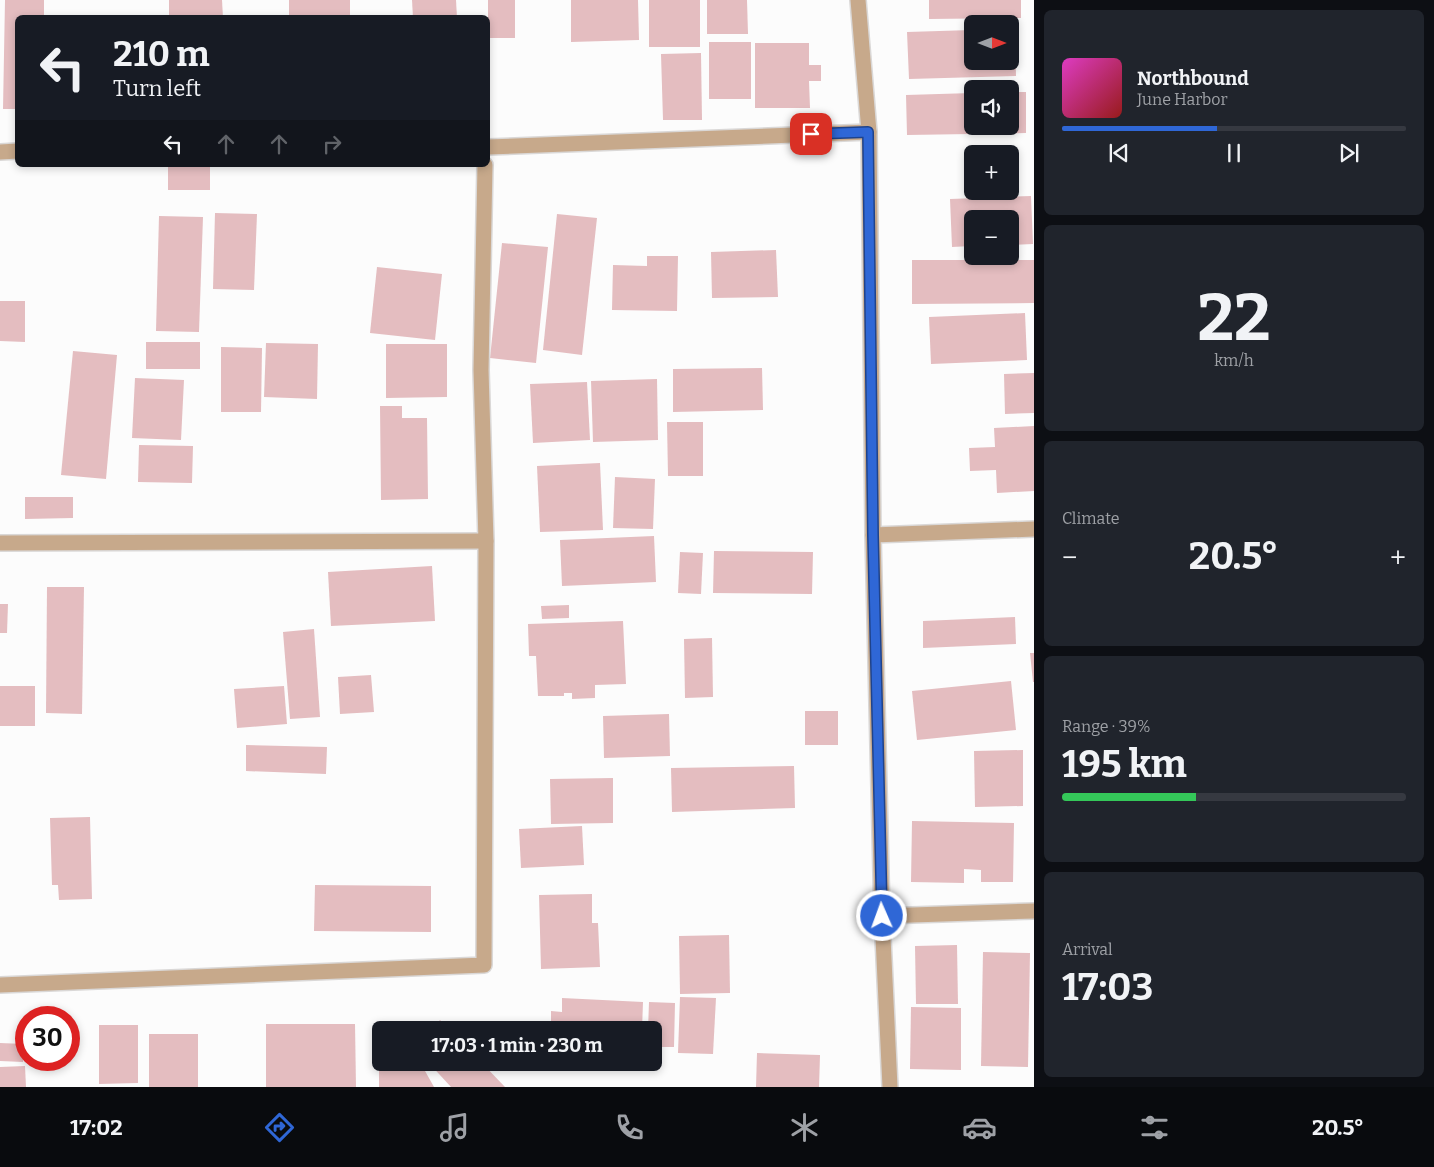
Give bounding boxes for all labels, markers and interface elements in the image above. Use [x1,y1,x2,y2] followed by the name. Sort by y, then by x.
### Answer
[964,15,1019,70] north arrow
[964,15,1019,265] map controls
[113,33,210,75] text: 210 m
[30,35,95,100] icon: left
[1137,67,1249,90] text: Northbound
[113,75,201,102] text: Turn left
[964,80,1019,135] button: sound
[1137,90,1228,109] text: June Harbor
[790,113,832,155] pin
[797,120,825,148] icon: arrive
[159,130,187,158] icon: left
[212,130,240,158] icon: ahead
[265,130,293,158] icon: ahead
[318,130,346,158] icon: right
[1105,139,1133,167] icon: previous
[1220,139,1248,167] icon: pause
[1335,139,1363,167] icon: next
[964,145,1019,200] button: +
[964,210,1019,265] button: −
[1197,279,1271,357] text: 22
[1214,351,1254,370] text: km/h
[1062,509,1120,528] text: Climate
[1189,533,1279,579] text: 20.5°
[1062,541,1077,574] text: −
[1390,541,1406,574] text: +
[1062,717,1150,736] text: Range · 39%
[1062,741,1187,787] text: 195 km
[855,889,907,941] position arrow
[1062,940,1113,959] text: Arrival
[1062,964,1153,1010] text: 17:03
[15,1006,80,1071] speed limit sign: 30
[431,1034,603,1057] text: 17:03 · 1 min · 230 m
[262,1110,297,1145] icon: directions
[437,1110,472,1145] icon: music
[612,1110,647,1145] icon: phone
[787,1110,822,1145] icon: climate
[962,1110,997,1145] icon: car
[1137,1110,1172,1145] icon: filters
[70,1114,123,1141] text: 17:02
[1312,1114,1364,1141] text: 20.5°

